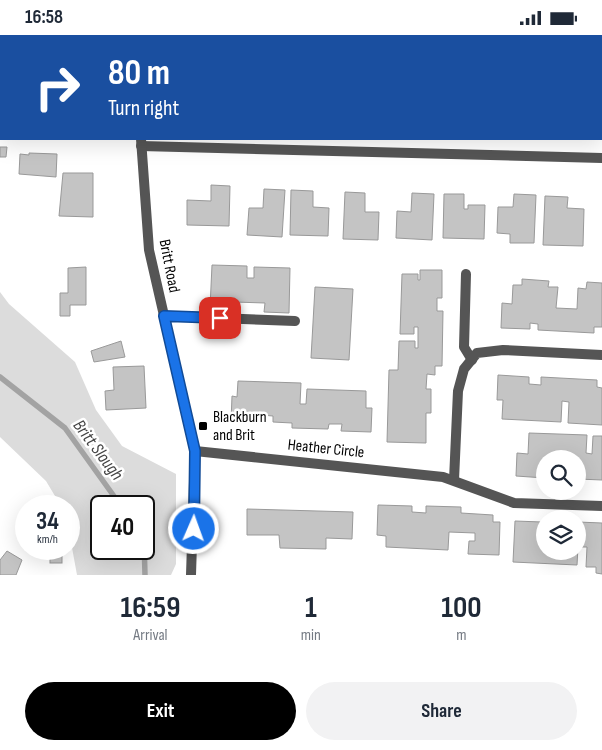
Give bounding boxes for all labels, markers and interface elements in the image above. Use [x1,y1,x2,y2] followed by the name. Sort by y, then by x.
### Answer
[25,6,63,29] text: 16:58
[108,52,170,95] text: 80 m
[25,55,90,120] icon: right
[108,95,179,122] text: Turn right
[155,238,183,294] street label: Britt Road
[199,297,241,339] pin
[206,304,234,332] icon: arrive
[213,408,267,445] place label: Blackburn and Brit
[69,416,128,485] water label: Britt Slough
[197,420,209,432] marker: Blackburn and Brit
[287,436,365,462] street label: Heather Circle
[536,450,586,560] map controls
[536,450,586,500] button: search
[90,495,155,560] speed limit sign: 40
[167,502,219,554] position arrow
[36,506,59,537] text: 34
[536,510,586,560] button: layers
[37,532,58,547] text: km/h
[120,590,180,626] text: 16:59
[305,590,317,626] text: 1
[441,590,482,626] text: 100
[133,626,168,645] text: Arrival
[301,626,321,645] text: min
[456,626,467,645] text: m
[25,682,296,740] button: Exit
[306,682,577,740] button: Share

